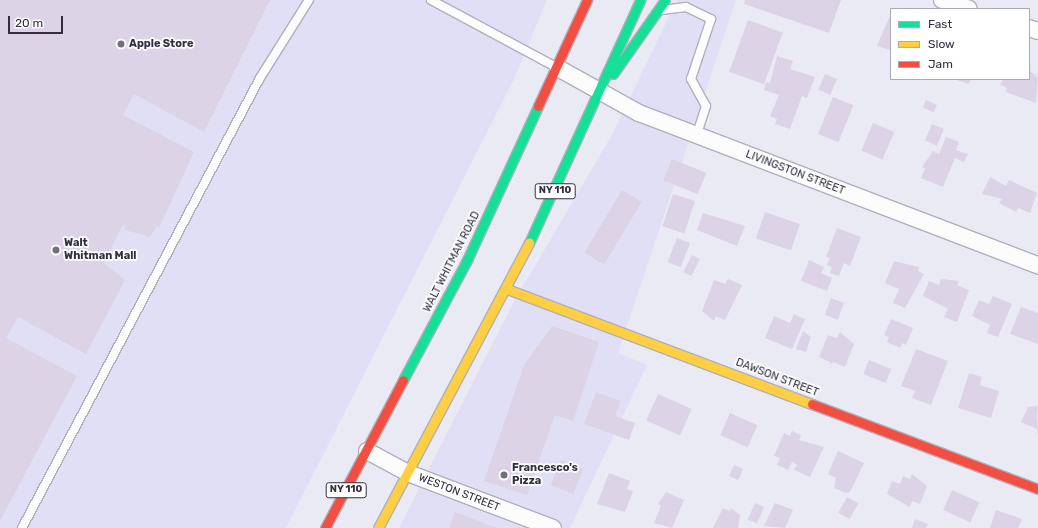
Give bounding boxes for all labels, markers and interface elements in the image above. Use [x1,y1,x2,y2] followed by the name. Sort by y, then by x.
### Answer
[10,8,65,34] scale bar
[890,8,1030,80] legend
[15,16,43,30] text: 20 m
[928,17,952,31] text: Fast
[129,37,193,51] place label: Apple Store
[928,37,955,51] text: Slow
[116,39,126,49] marker: Apple Store
[928,57,953,71] text: Jam
[743,148,847,198] street label: LIVINGSTON STREET
[534,183,576,199] road number: NY 110
[421,209,483,315] street label: WALT WHITMAN ROAD
[64,237,136,263] place label: Walt Whitman Mall
[51,245,61,255] marker: Walt Whitman Mall
[734,356,820,400] street label: DAWSON STREET
[512,462,578,488] place label: Francesco's Pizza
[499,470,509,480] marker: Francesco's Pizza
[416,471,502,515] street label: WESTON STREET
[325,482,367,498] road number: NY 110

